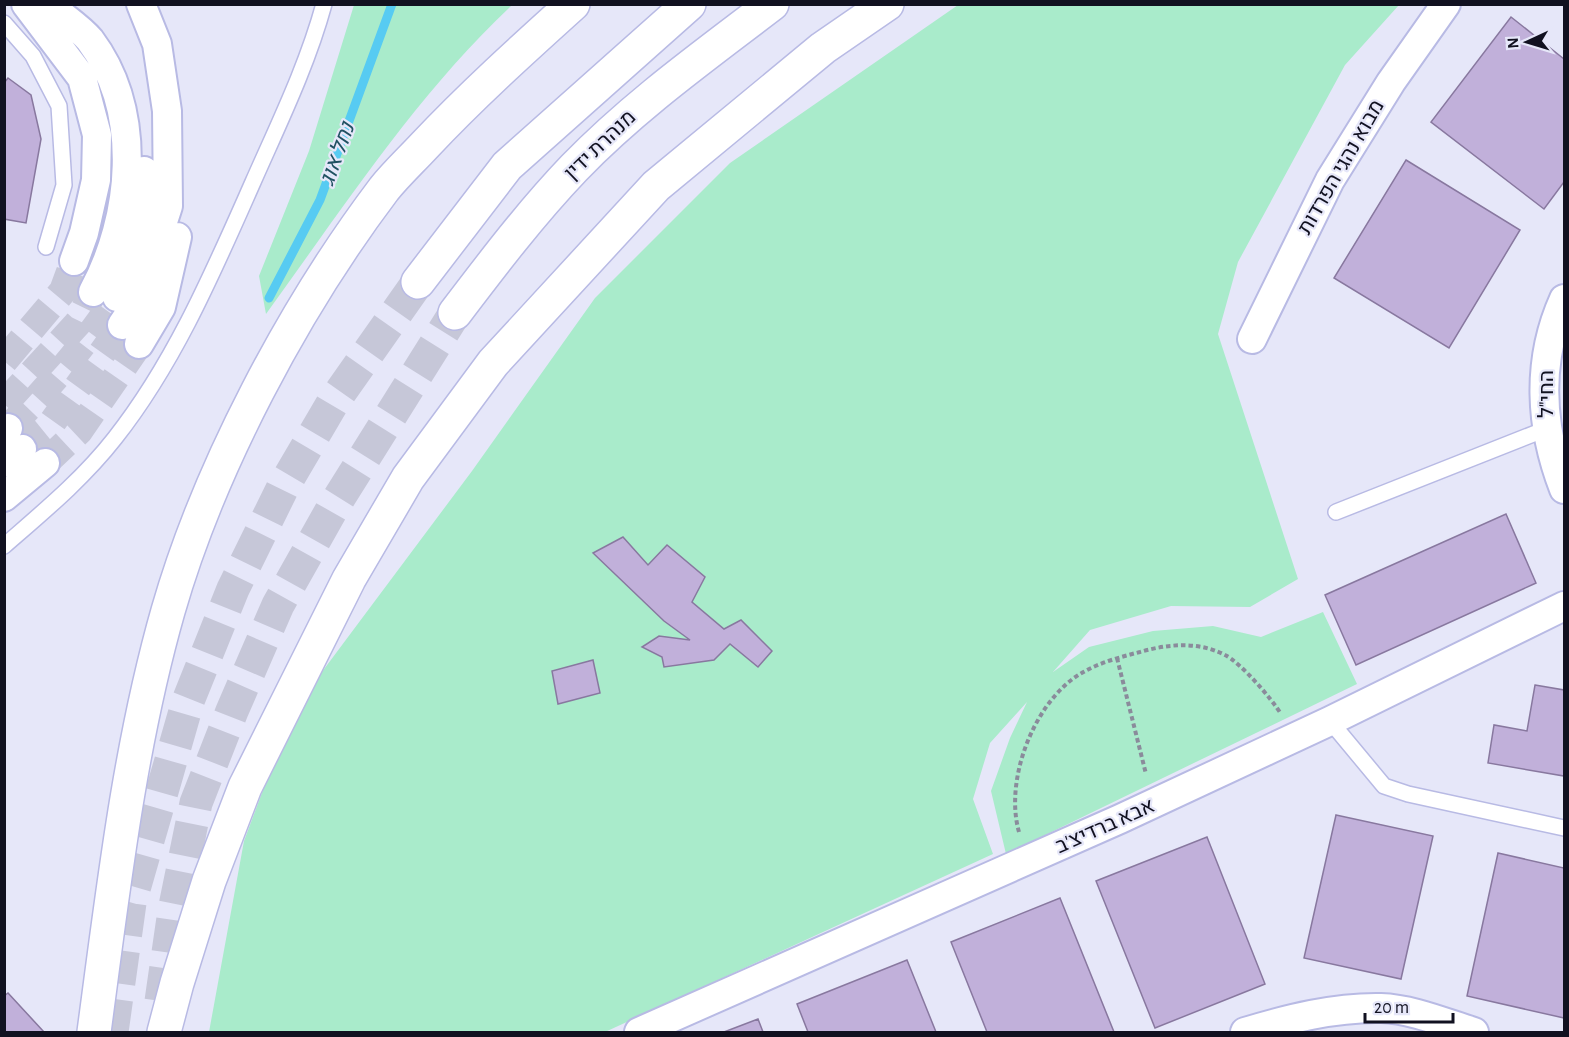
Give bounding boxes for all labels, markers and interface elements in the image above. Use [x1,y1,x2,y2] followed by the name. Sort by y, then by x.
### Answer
[1497,12,1557,72] north arrow
[1505,37,1521,49] text: N
[1294,96,1388,238] street label: מבוא נהגי הפרדות
[560,106,640,184] street label: מנהרת ידין
[316,118,359,188] water label: נחל אוג
[1536,370,1557,418] street label: החי"ל
[1052,795,1158,857] street label: אבא ברדיצ'ב
[1365,986,1454,1024] scale bar
[1374,999,1409,1017] text: 20 m

